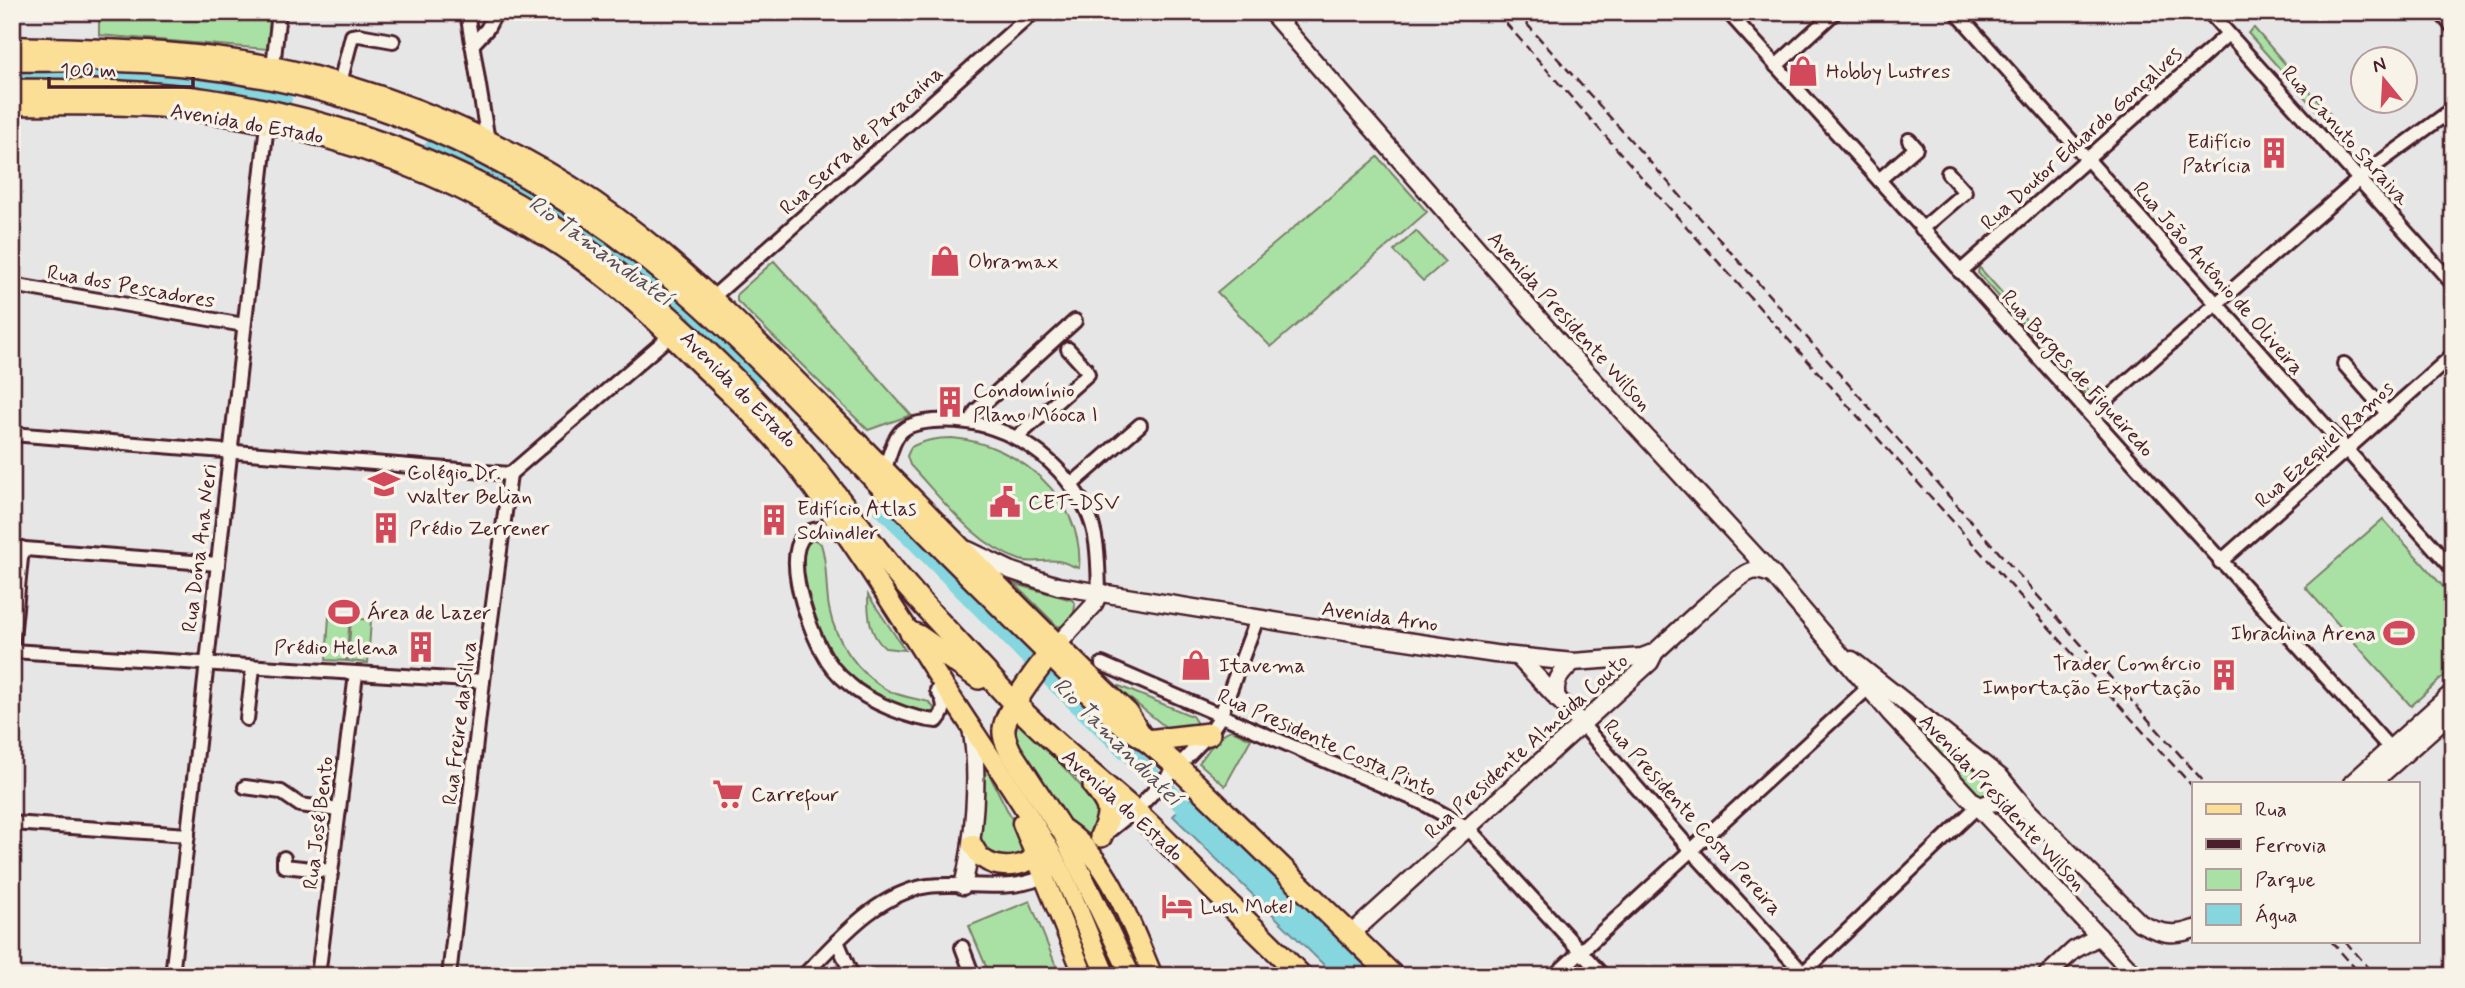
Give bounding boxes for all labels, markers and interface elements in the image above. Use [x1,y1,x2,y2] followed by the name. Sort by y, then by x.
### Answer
[1975,41,2188,237] street label: Rua Doutor Eduardo Gonçalves
[49,46,192,90] scale bar
[2350,46,2420,116] north arrow
[2369,51,2389,79] text: N
[1786,54,1820,88] shop icon: Hobby Lustres
[60,57,116,85] text: 100 m
[1826,58,1950,86] place label: Hobby Lustres
[774,60,949,222] street label: Rua Serra de Paracaina
[2275,60,2416,212] street label: Rua Canuto Saraiva
[168,97,326,151] street label: Avenida do Estado
[2182,128,2251,180] place label: Edifício Patrícia
[2257,136,2291,170] building icon: Edifício Patrícia
[2126,176,2310,381] street label: Rua João Antônio de Oliveira
[522,189,680,316] water label: Rio Tamanduateí
[1481,226,1658,418] street label: Avenida Presidente Wilson
[928,244,962,278] shop icon: Obramax
[968,248,1058,276] place label: Obramax
[45,258,217,316] street label: Rua dos Pescadores
[1994,284,2160,464] street label: Rua Borges de Figueiredo
[674,325,803,454] street label: Avenida do Estado
[2249,375,2400,515] street label: Rua Ezequiel Ramos
[973,377,1098,429] place label: Condomínio Plano Móoca I
[933,385,967,419] building icon: Condomínio Plano Móoca I
[407,459,532,511] place label: Colégio Dr. Walter Belian
[176,462,224,634] street label: Rua Dona Ana Neri
[367,467,401,501] school or university icon: Colégio Dr. Walter Belian
[988,485,1022,519] public building icon: CET-DSV
[1028,489,1120,517] place label: CET-DSV
[797,495,917,547] place label: Edifício Atlas Schindler
[757,503,791,537] building icon: Edifício Atlas Schindler
[369,511,403,545] building icon: Prédio Zerrener
[409,515,550,543] place label: Prédio Zerrener
[327,595,361,629] sports icon: Área de Lazer
[1320,595,1440,639] street label: Avenida Arno
[367,599,491,627] place label: Área de Lazer
[2382,616,2416,650] sports icon: Ibrachina Arena
[2231,620,2376,648] place label: Ibrachina Arena
[404,630,438,664] building icon: Prédio Helena
[274,634,398,662] place label: Prédio Helena
[436,639,484,807] street label: Rua Freire da Silva
[1419,647,1635,846] street label: Rua Presidente Almeida Couto
[1179,648,1213,682] shop icon: Itavema
[1982,650,2201,702] place label: Trader Comércio Importação Exportação
[1219,652,1305,680] place label: Itavema
[2207,658,2241,692] building icon: Trader Comércio Importação Exportação
[1046,671,1189,815] water label: Rio Tamanduateí
[1213,682,1440,804] street label: Rua Presidente Costa Pinto
[1912,708,2092,898] street label: Avenida Presidente Wilson
[1596,713,1788,922] street label: Rua Presidente Costa Pereira
[1055,743,1189,868] street label: Avenida do Estado
[297,755,341,891] street label: Rua José Bento
[711,777,745,811] supermarket icon: Carrefour
[751,781,839,811] place label: Carrefour
[2192,782,2420,942] legend
[2255,796,2287,824] text: Rua
[2255,832,2326,860] text: Ferrovia
[2255,866,2316,894] text: Parque
[1160,889,1194,923] hotel icon: Lush Motel
[1200,893,1292,921] place label: Lush Motel
[2255,902,2297,930] text: Água

